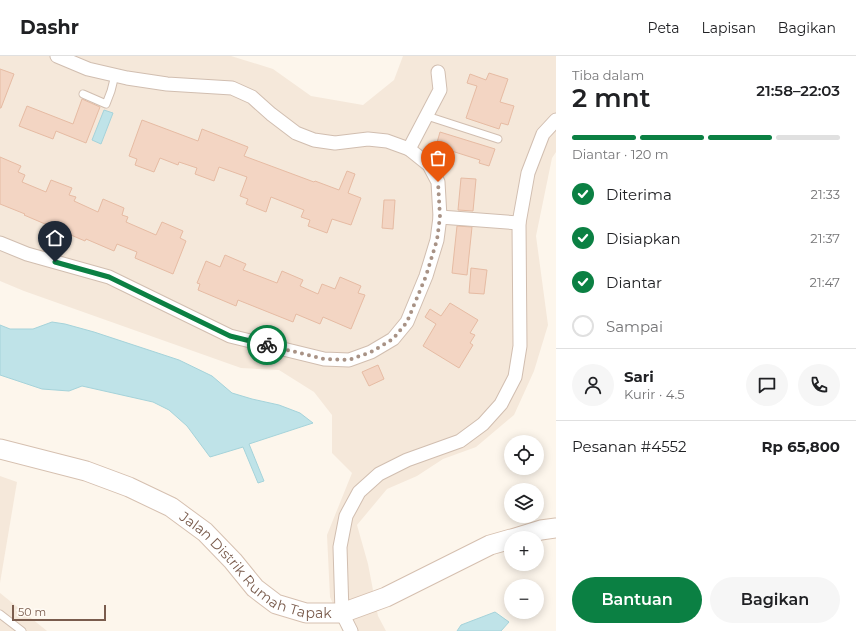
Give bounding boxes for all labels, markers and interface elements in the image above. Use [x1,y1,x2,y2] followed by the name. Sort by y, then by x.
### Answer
[20,16,79,39] text: Dashr
[648,19,680,37] text: Peta
[702,19,756,37] text: Lapisan
[778,19,836,37] text: Bagikan
[572,67,644,83] text: Tiba dalam
[756,81,840,100] text: 21:58–22:03
[572,82,651,114] text: 2 mnt
[421,141,455,182] pin
[572,146,669,162] text: Diantar · 120 m
[427,147,449,169] icon: bag
[572,183,594,205] icon: check
[606,185,672,204] text: Diterima
[811,186,840,202] text: 21:33
[38,221,72,262] pin
[44,227,66,249] icon: home
[572,227,594,249] icon: check
[606,229,681,248] text: Disiapkan
[810,230,840,246] text: 21:37
[572,271,594,293] icon: check
[606,273,662,292] text: Diantar
[810,274,840,290] text: 21:47
[606,317,663,336] text: Sampai
[247,325,287,365] courier
[256,334,278,356] icon: bike
[572,364,614,406] button: person
[746,364,788,406] button: chat
[798,364,840,406] button: phone
[624,367,654,386] text: Sari
[624,386,685,402] text: Kurir · 4.5
[504,435,544,619] map controls
[504,435,544,475] button: locate
[572,437,687,456] text: Pesanan #4552
[762,437,840,456] text: Rp 65,800
[504,483,544,523] button: layers
[175,507,332,622] street label: Jalan Distrik Rumah Tapak
[504,531,544,571] button: +
[572,577,702,623] button: Bantuan
[710,577,840,623] button: Bagikan
[504,579,544,619] button: −
[12,603,106,622] scale bar
[18,605,46,619] text: 50 m

